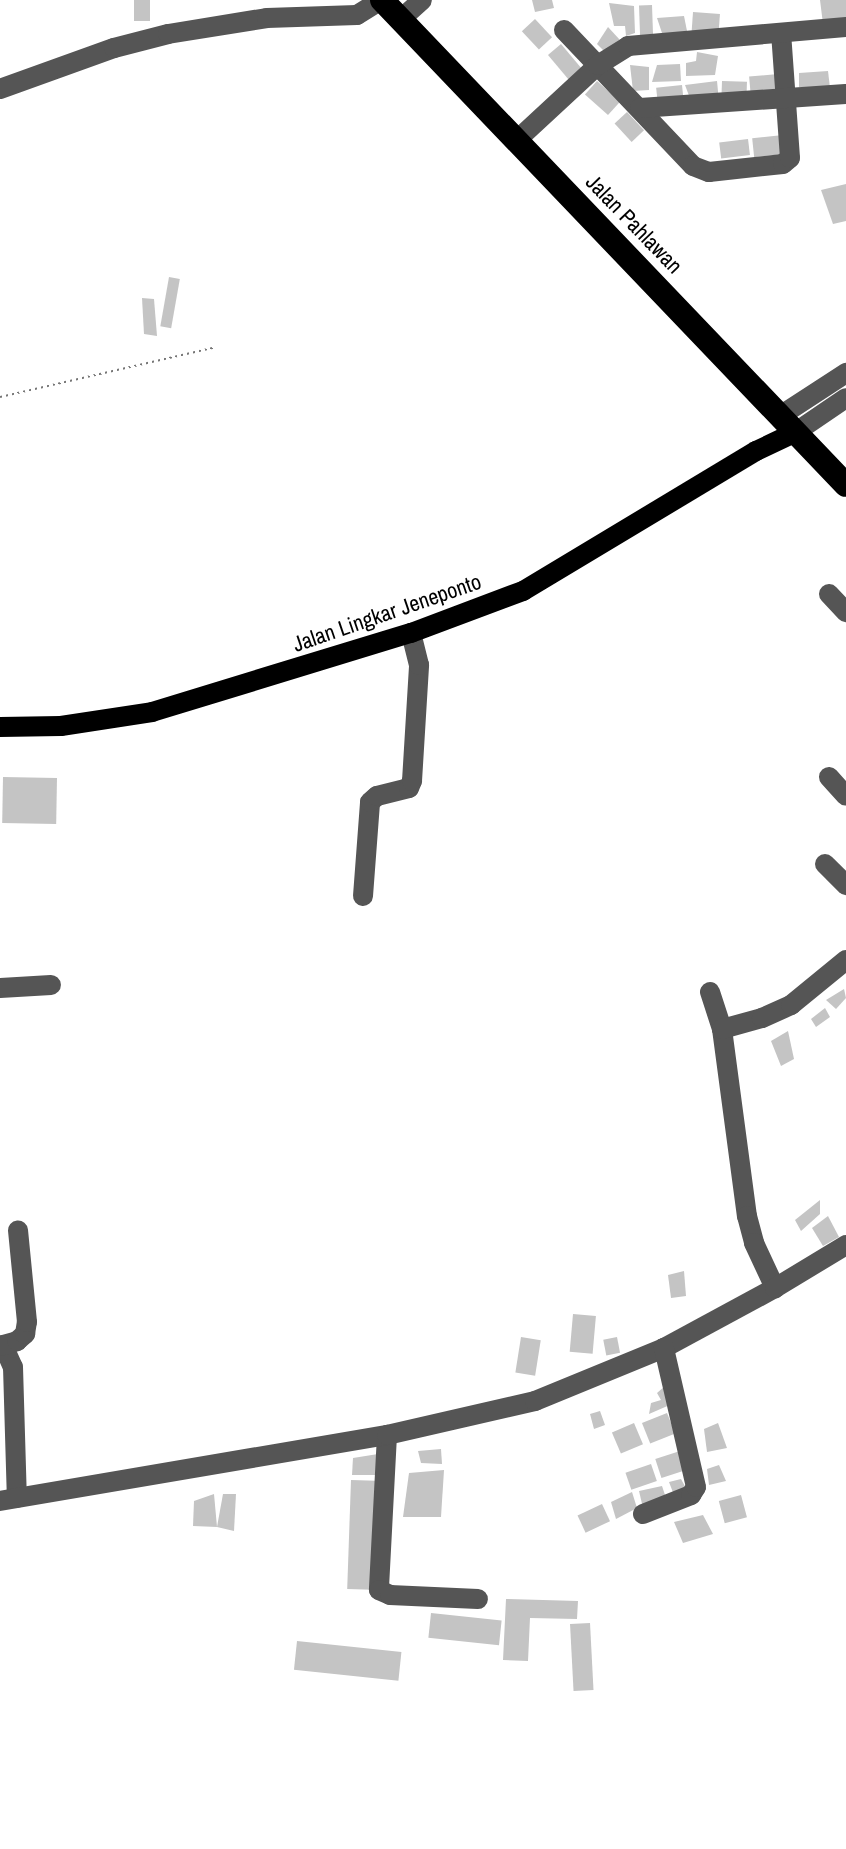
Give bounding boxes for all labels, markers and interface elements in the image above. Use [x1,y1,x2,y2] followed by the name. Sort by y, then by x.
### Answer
[580,169,688,279] street label: Jalan Pahlawan
[289,568,485,658] street label: Jalan Lingkar Jeneponto

